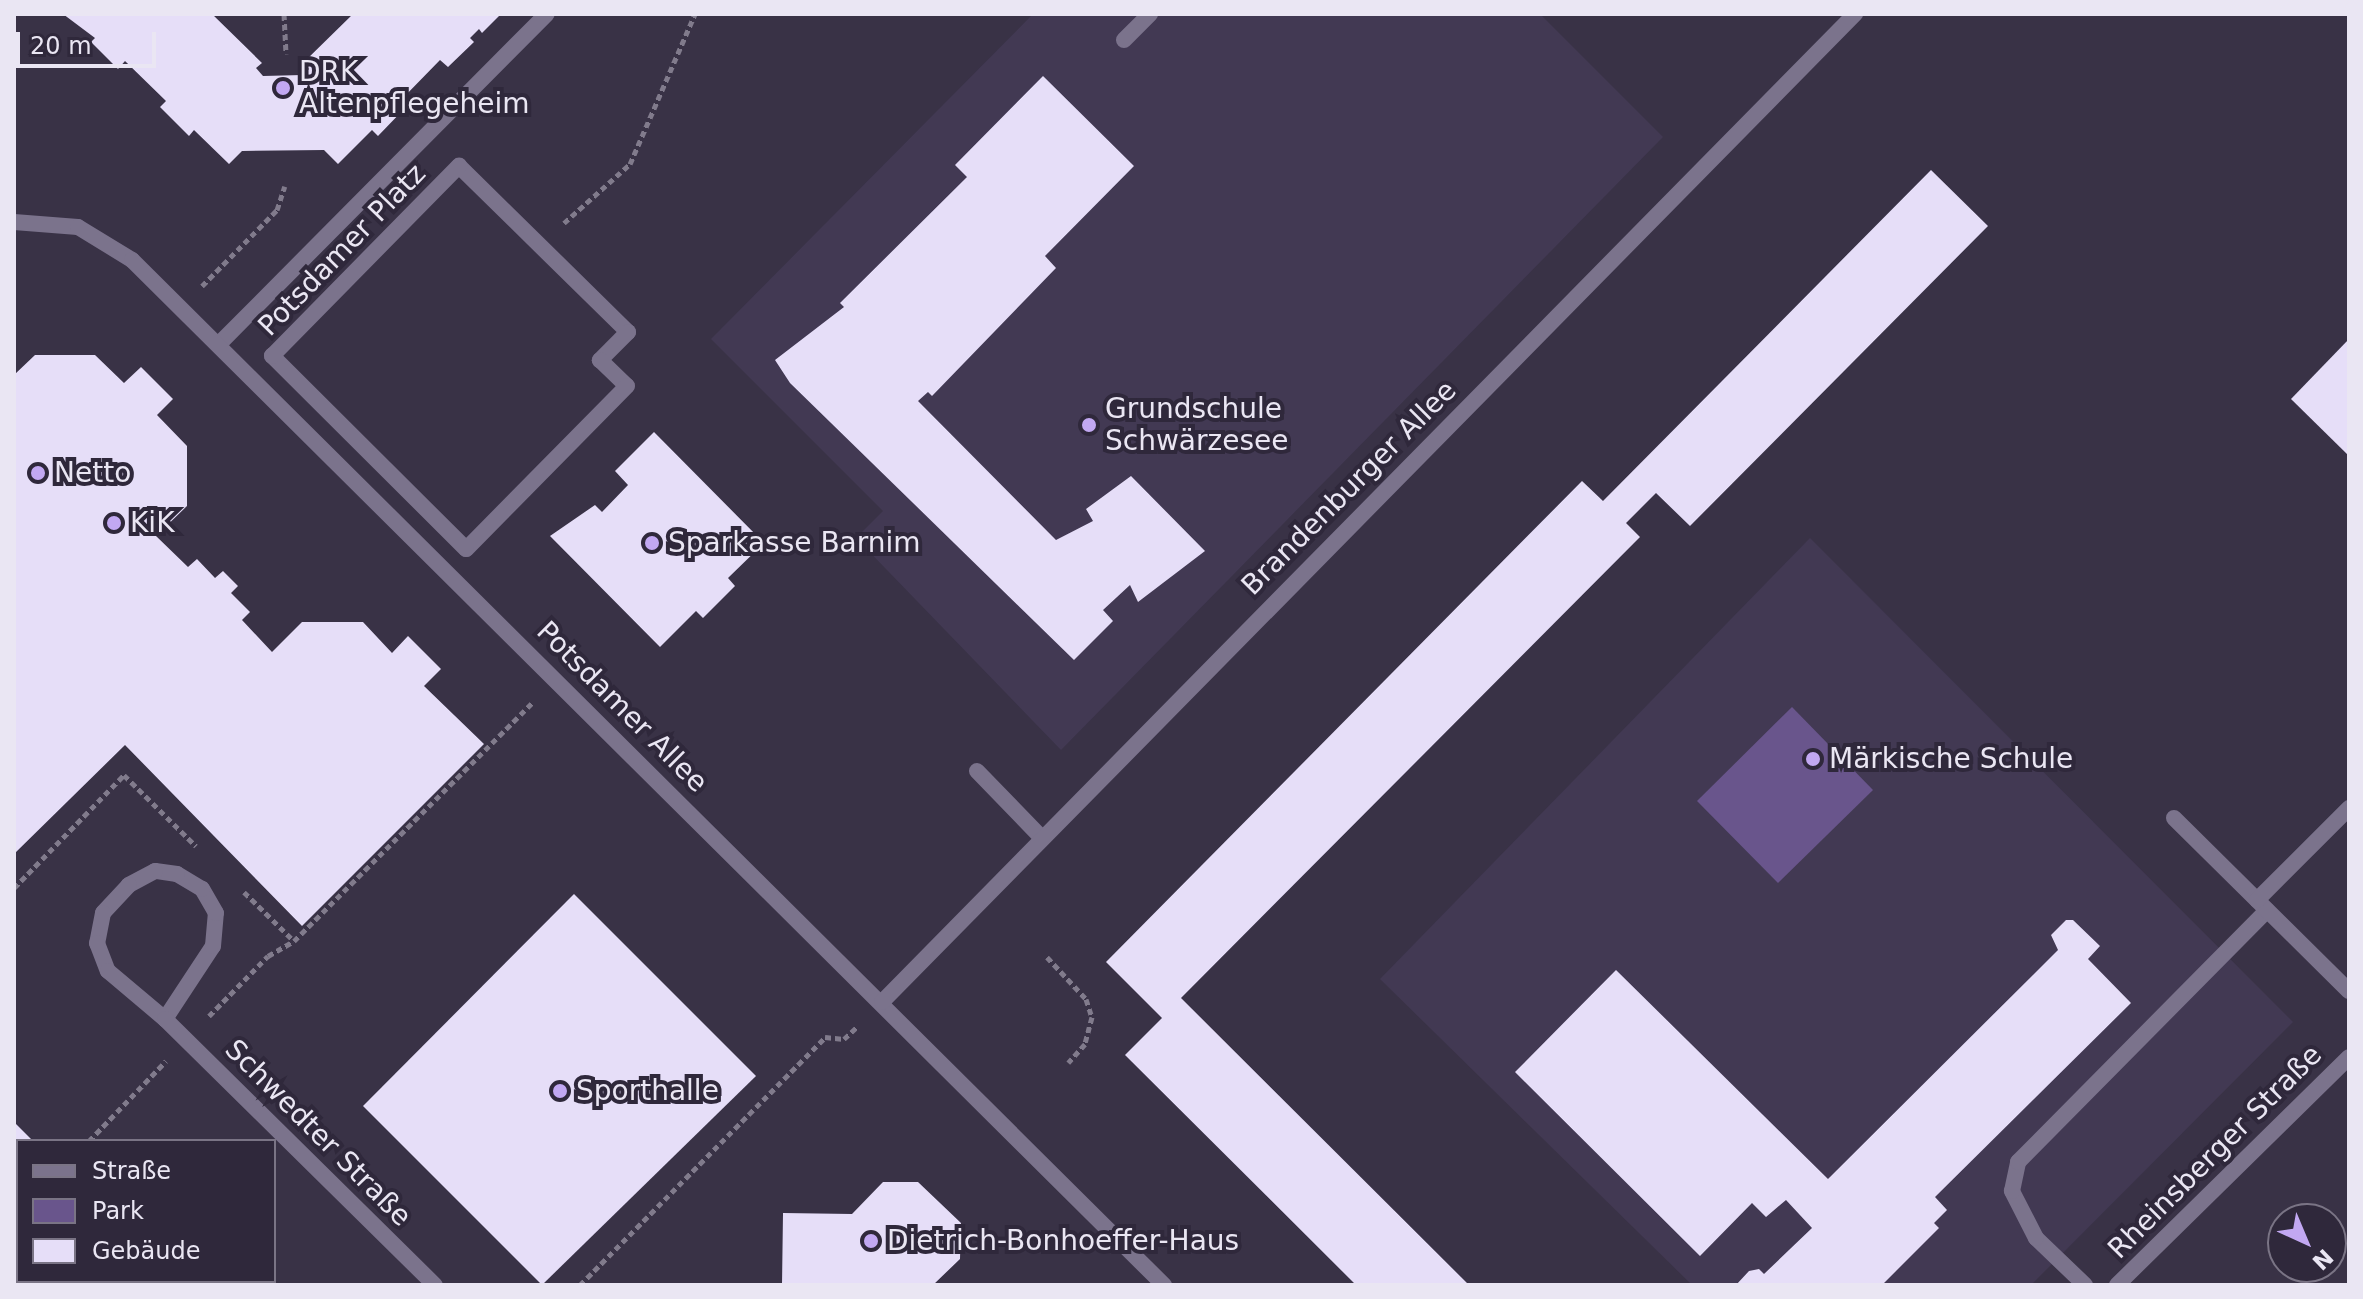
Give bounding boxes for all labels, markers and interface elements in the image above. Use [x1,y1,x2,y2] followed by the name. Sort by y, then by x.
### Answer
[20,16,160,66] scale bar
[30,32,92,60] text: 20 m
[299,55,530,121] place label: DRK Altenpflegeheim
[274,79,292,97] marker: DRK Altenpflegeheim
[251,157,433,343] street label: Potsdamer Platz
[1235,374,1463,602] street label: Brandenburger Allee
[1105,392,1288,458] place label: Grundschule Schwärzesee
[1080,416,1098,434] marker: Grundschule Schwärzesee
[54,456,131,490] place label: Netto
[29,464,47,482] marker: Netto
[130,506,175,540] place label: KiK
[105,514,123,532] marker: KiK
[668,526,921,560] place label: Sparkasse Barnim
[643,534,661,552] marker: Sparkasse Barnim
[530,615,714,799] street label: Potsdamer Allee
[1829,742,2073,776] place label: Märkische Schule
[1804,750,1822,768] marker: Märkische Schule
[218,1033,418,1233] street label: Schwedter Straße
[2101,1038,2329,1266] street label: Rheinsberger Straße
[576,1074,719,1108] place label: Sporthalle
[551,1082,569,1100] marker: Sporthalle
[16,1139,276,1283] legend
[92,1157,171,1185] text: Straße
[92,1197,144,1225] text: Park
[2267,1203,2347,1283] north arrow
[887,1224,1239,1258] place label: Dietrich-Bonhoeffer-Haus
[862,1232,880,1250] marker: Dietrich-Bonhoeffer-Haus
[92,1237,201,1265] text: Gebäude
[2307,1244,2338,1275] text: N

